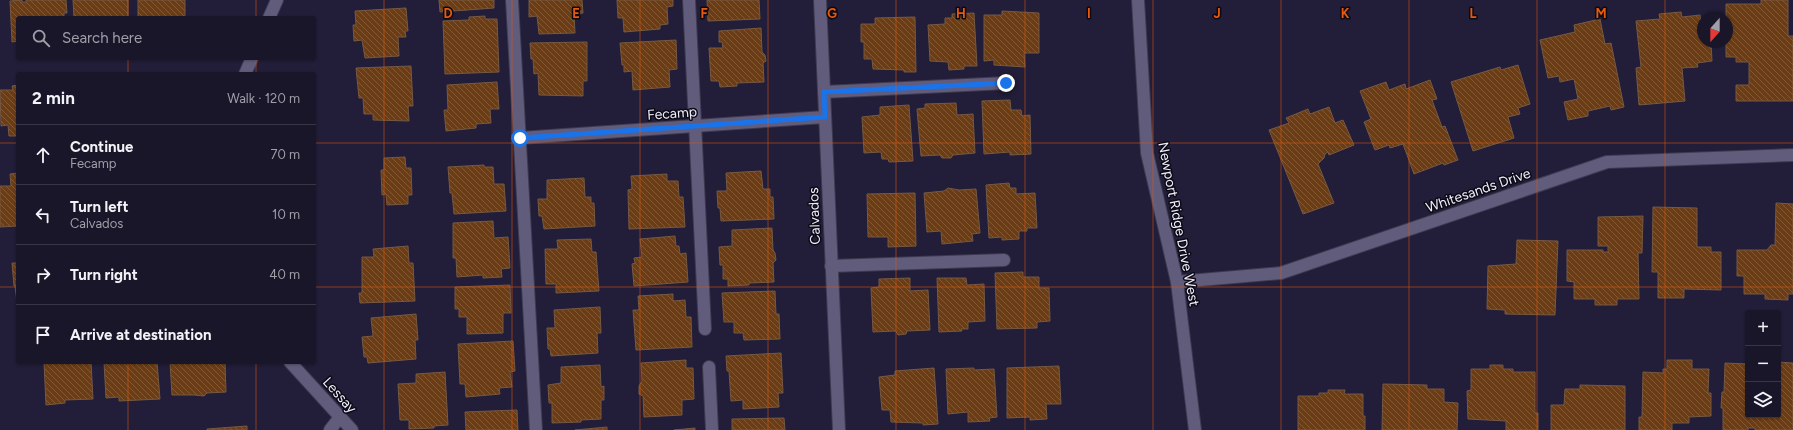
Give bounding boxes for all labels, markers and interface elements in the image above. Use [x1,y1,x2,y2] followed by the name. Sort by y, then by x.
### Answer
[443,6,453,21] text: D
[572,6,580,21] text: E
[700,6,708,21] text: F
[827,6,837,21] text: G
[956,6,966,21] text: H
[1087,6,1091,21] text: I
[1213,6,1221,21] text: J
[1341,6,1350,21] text: K
[1470,6,1477,21] text: L
[1595,6,1607,21] text: M
[1697,12,1733,48] north arrow
[16,16,316,60] search box
[30,27,52,49] icon: search
[62,29,142,47] text: Search here
[997,74,1015,92] route end
[32,88,75,108] text: 2 min
[227,91,300,106] text: Walk · 120 m
[646,103,698,124] street label: Fecamp
[511,129,529,147] route start
[70,138,133,156] text: Continue
[1154,141,1203,308] street label: Newport Ridge Drive West
[32,144,54,166] icon: ahead
[270,147,300,162] text: 70 m
[70,156,117,171] text: Fecamp
[1424,165,1533,216] street label: Whitesands Drive
[805,187,824,245] street label: Calvados
[70,198,128,216] text: Turn left
[32,204,54,226] icon: left
[272,207,300,222] text: 10 m
[70,216,123,231] text: Calvados
[32,264,54,286] icon: right
[70,266,138,284] text: Turn right
[269,267,300,282] text: 40 m
[1745,310,1781,418] map controls
[1745,310,1781,346] button: +
[32,324,54,346] icon: arrive
[70,326,211,344] text: Arrive at destination
[1745,346,1781,382] button: −
[319,374,361,417] street label: Lessay
[1745,382,1781,418] button: layers

